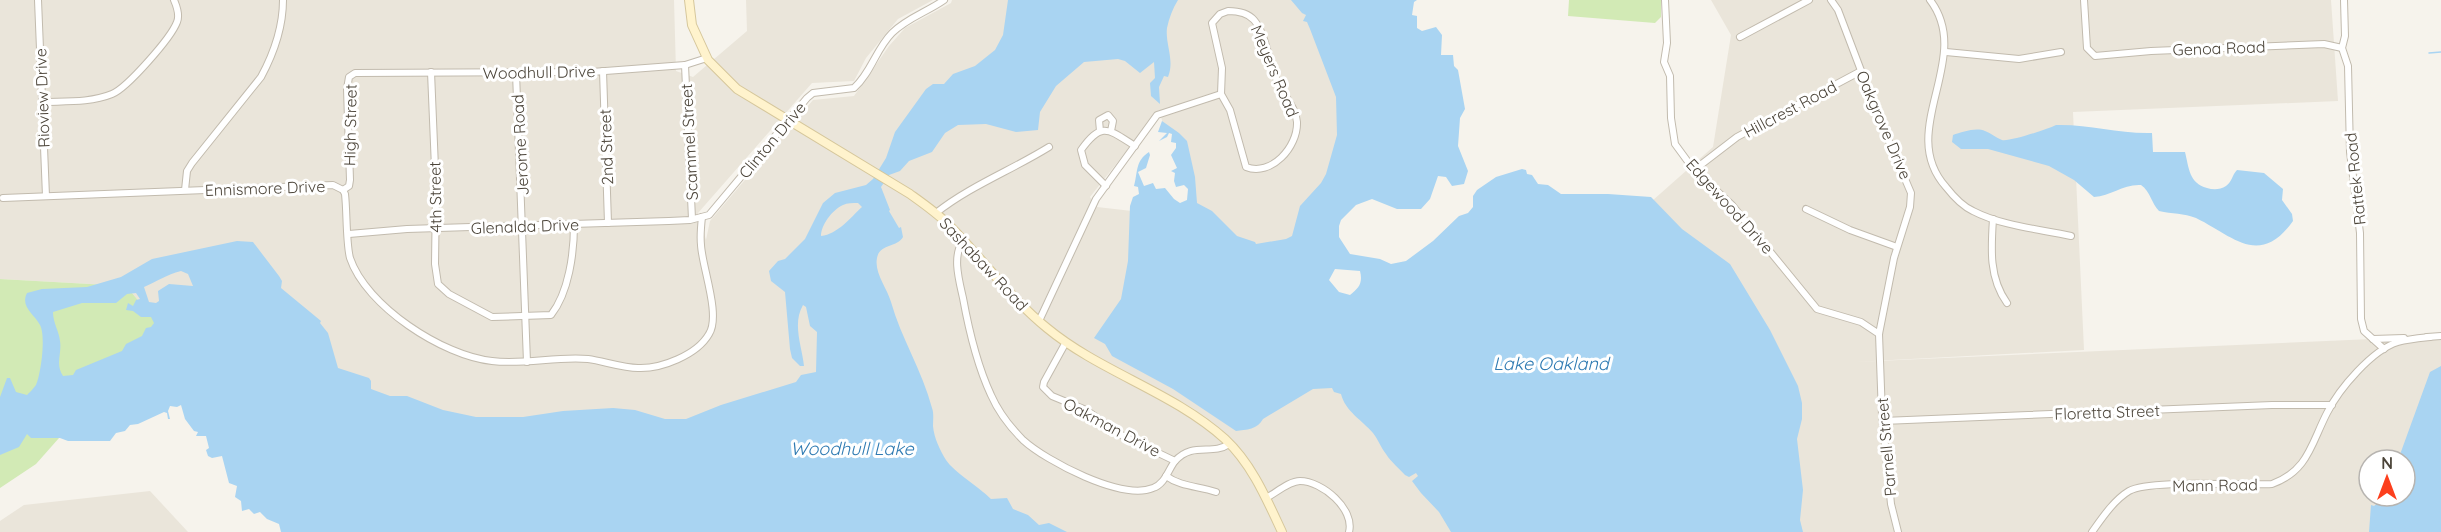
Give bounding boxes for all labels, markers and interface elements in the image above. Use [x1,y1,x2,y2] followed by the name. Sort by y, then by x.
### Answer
[1247,22,1303,120] street label: Meyers Road
[2172,36,2266,60] street label: Genoa Road
[30,48,54,148] street label: Rioview Drive
[482,61,596,83] street label: Woodhull Drive
[1852,68,1916,182] street label: Oakgrove Drive
[1740,76,1840,142] street label: Hillcrest Road
[676,83,702,201] street label: Scammel Street
[339,84,361,166] street label: High Street
[507,94,533,196] street label: Jerome Road
[734,98,810,182] street label: Clinton Drive
[595,109,617,185] street label: 2nd Street
[2340,132,2370,226] street label: Rattek Road
[1682,154,1778,258] street label: Edgewood Drive
[424,161,446,233] street label: 4th Street
[204,176,326,200] street label: Ennismore Drive
[936,213,1032,315] street label: Sashabaw Road
[470,214,580,238] street label: Glenalda Drive
[1493,352,1611,375] water label: Lake Oakland
[1060,393,1164,461] street label: Oakman Drive
[1872,397,1900,497] street label: Parnell Street
[2054,400,2160,424] street label: Floretta Street
[790,437,914,460] water label: Woodhull Lake
[2357,448,2417,508] north arrow
[2381,453,2393,473] text: N
[2172,474,2258,496] street label: Mann Road

